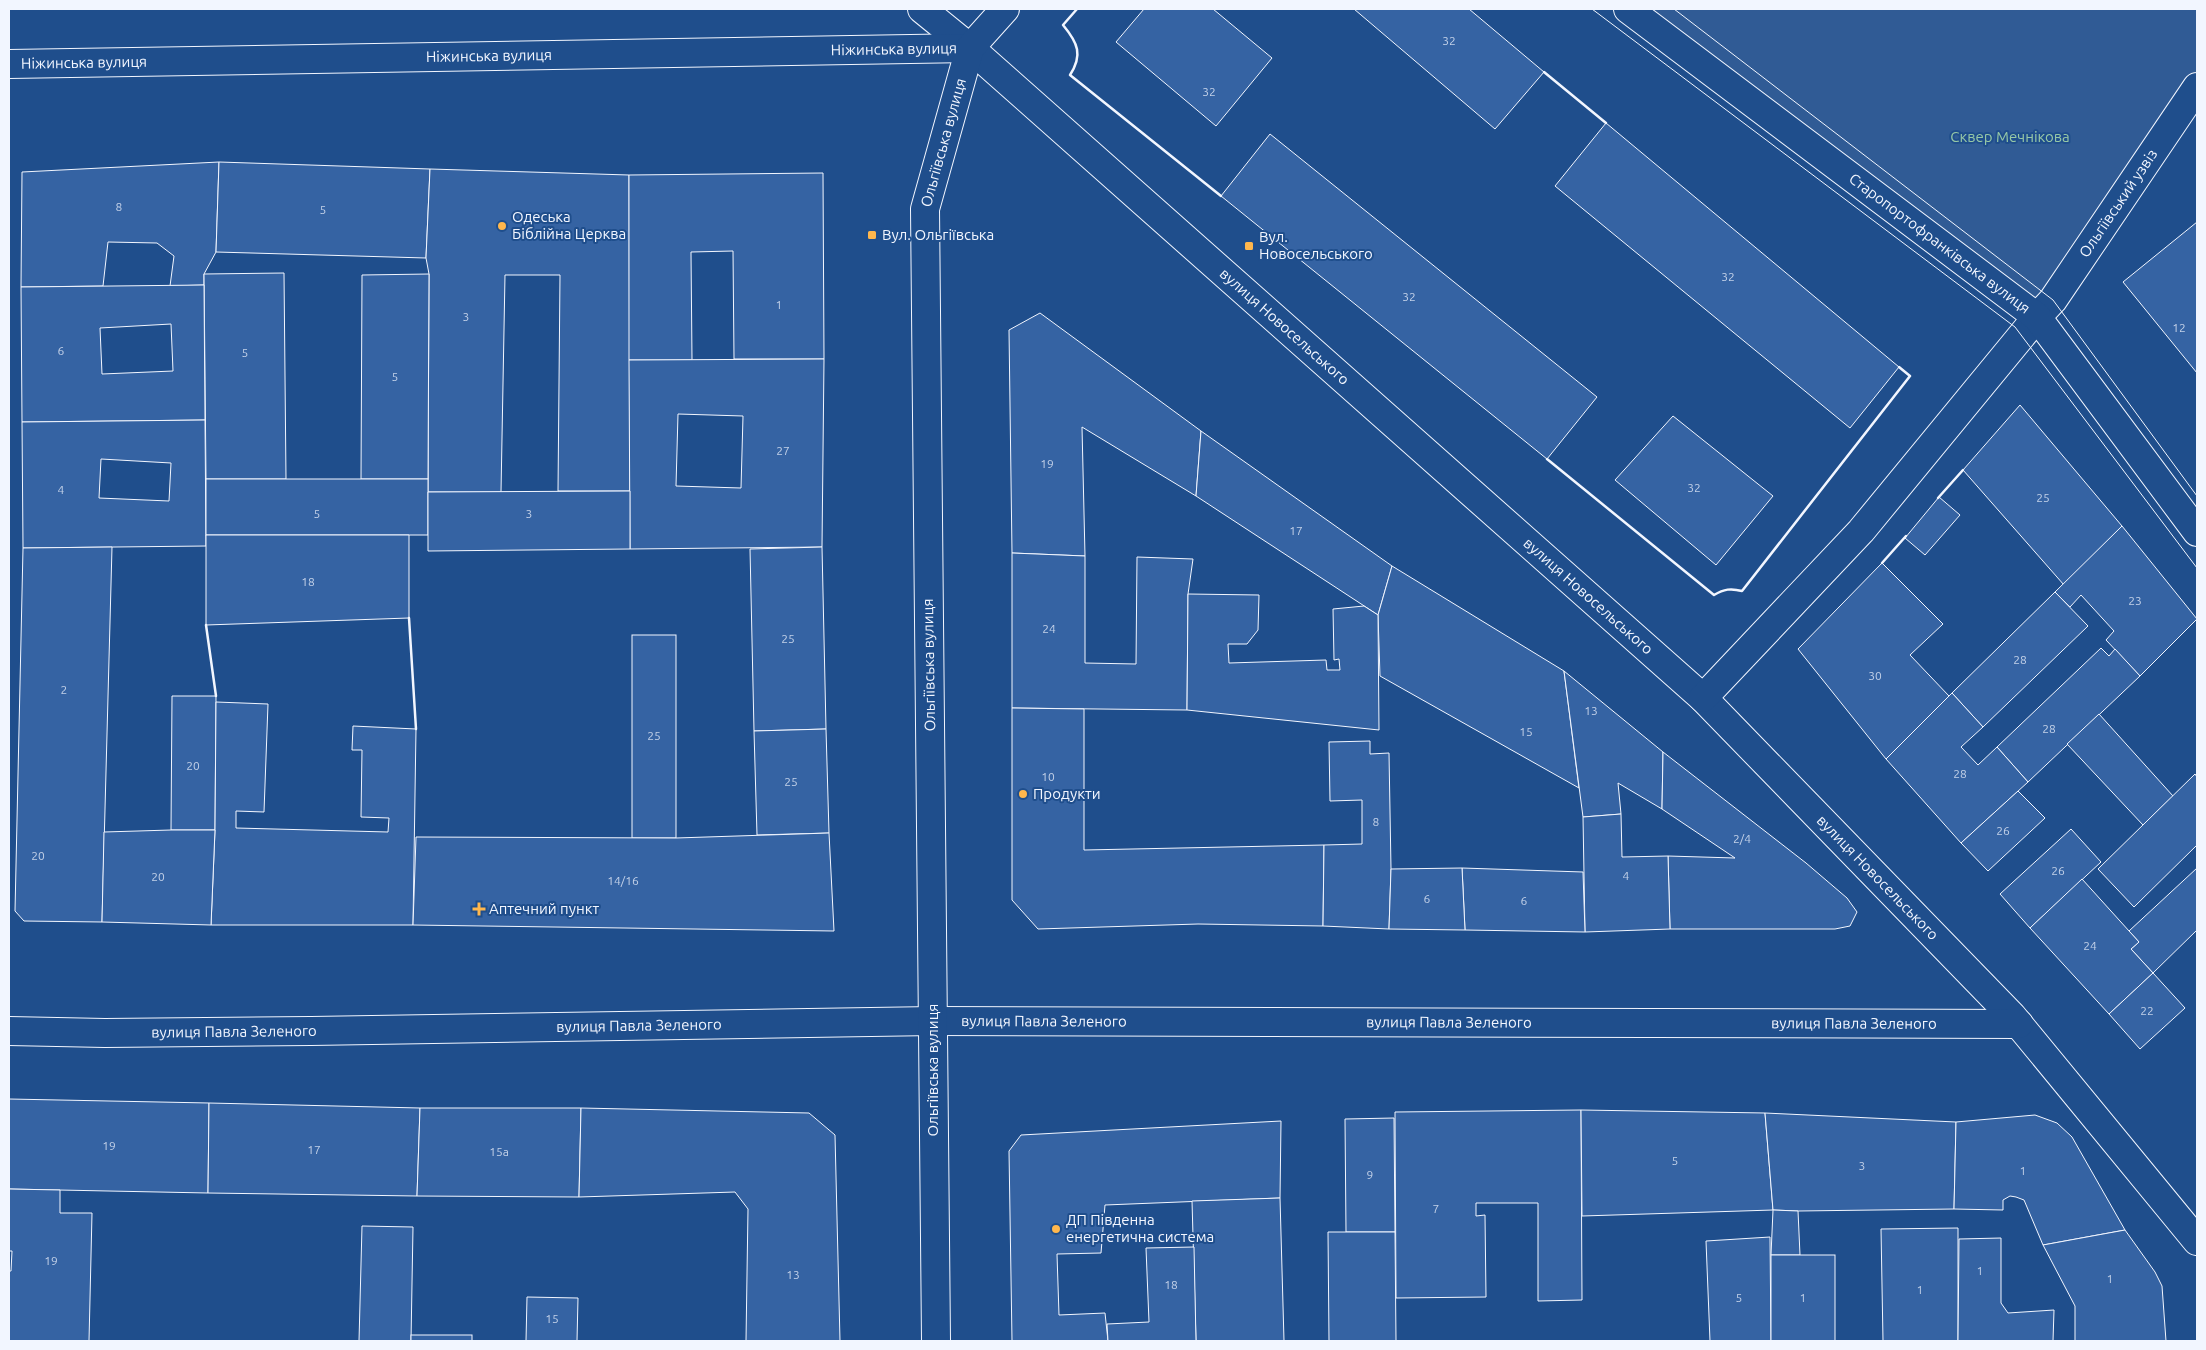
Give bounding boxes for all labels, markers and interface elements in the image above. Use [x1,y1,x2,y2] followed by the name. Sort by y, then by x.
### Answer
[1442,34,1456,47] house number: 32
[831,39,957,58] street label: Ніжинська вулиця
[426,46,552,65] street label: Ніжинська вулиця
[21,53,147,72] street label: Ніжинська вулиця
[917,76,969,209] street label: Ольгіївська вулиця
[1202,85,1216,98] house number: 32
[1950,128,2070,145] park label: Сквер Мечнікова
[2075,146,2160,260] street label: Ольгіївський узвіз
[1846,170,2034,317] street label: Старопортофранківська вулиця
[116,200,123,213] house number: 8
[320,203,326,216] house number: 5
[512,208,626,242] place label: Одеська Біблійна Церква
[496,220,508,232] marker: Одеська Біблійна Церква
[882,226,994,243] place label: Вул. Ольгіївська
[1259,228,1373,262] place label: Вул. Новосельського
[866,229,878,241] marker: Вул. Ольгіївська
[1243,240,1255,252] marker: Вул. Новосельського
[1217,265,1353,388] street label: вулиця Новосельського
[1721,270,1735,283] house number: 32
[1402,290,1416,303] house number: 32
[776,298,782,311] house number: 1
[463,310,469,323] house number: 3
[2172,321,2186,334] house number: 12
[58,344,65,357] house number: 6
[242,346,248,359] house number: 5
[392,370,398,383] house number: 5
[776,444,790,457] house number: 27
[1040,457,1054,470] house number: 19
[1687,481,1701,494] house number: 32
[58,483,65,496] house number: 4
[2036,491,2050,504] house number: 25
[314,507,320,520] house number: 5
[526,507,532,520] house number: 3
[1289,524,1303,537] house number: 17
[1520,534,1657,658] street label: вулиця Новосельського
[301,575,315,588] house number: 18
[2128,594,2142,607] house number: 23
[919,598,938,732] street label: Ольгіївська вулиця
[1042,622,1056,635] house number: 24
[781,632,795,645] house number: 25
[2013,653,2027,666] house number: 28
[1868,669,1882,682] house number: 30
[61,683,67,696] house number: 2
[1584,704,1598,717] house number: 13
[2042,722,2056,735] house number: 28
[1519,725,1533,738] house number: 15
[647,729,661,742] house number: 25
[186,759,200,772] house number: 20
[1953,767,1967,780] house number: 28
[1041,770,1055,783] house number: 10
[784,775,798,788] house number: 25
[1033,785,1101,802] place label: Продукти
[1017,788,1029,800] marker: Продукти
[1814,811,1942,943] street label: вулиця Новосельського
[1373,815,1380,828] house number: 8
[1996,824,2010,837] house number: 26
[1733,832,1751,845] house number: 2/4
[31,849,45,862] house number: 20
[2051,864,2065,877] house number: 26
[1623,869,1630,882] house number: 4
[151,870,165,883] house number: 20
[607,874,639,887] house number: 14/16
[1424,892,1431,905] house number: 6
[1521,894,1528,907] house number: 6
[489,900,599,917] place label: Аптечний пункт
[473,903,485,915] marker: Аптечний пункт
[2083,939,2097,952] house number: 24
[924,1004,941,1136] street label: Ольгіївська вулиця
[2140,1004,2154,1017] house number: 22
[961,1012,1127,1030] street label: вулиця Павла Зеленого
[1366,1013,1532,1031] street label: вулиця Павла Зеленого
[1771,1014,1937,1032] street label: вулиця Павла Зеленого
[556,1015,722,1035] street label: вулиця Павла Зеленого
[151,1022,317,1041] street label: вулиця Павла Зеленого
[102,1139,116,1152] house number: 19
[307,1143,321,1156] house number: 17
[489,1145,509,1158] house number: 15а
[1672,1154,1678,1167] house number: 5
[1859,1159,1865,1172] house number: 3
[2020,1164,2026,1177] house number: 1
[1367,1168,1373,1181] house number: 9
[1433,1202,1439,1215] house number: 7
[1066,1211,1214,1245] place label: ДП Південна енергетична система
[1050,1223,1062,1235] marker: ДП Південна енергетична система
[44,1254,58,1267] house number: 19
[1977,1264,1983,1277] house number: 1
[786,1268,800,1281] house number: 13
[2107,1272,2113,1285] house number: 1
[1164,1278,1178,1291] house number: 18
[1917,1283,1923,1296] house number: 1
[1736,1291,1742,1304] house number: 5
[1800,1291,1806,1304] house number: 1
[545,1312,559,1325] house number: 15

